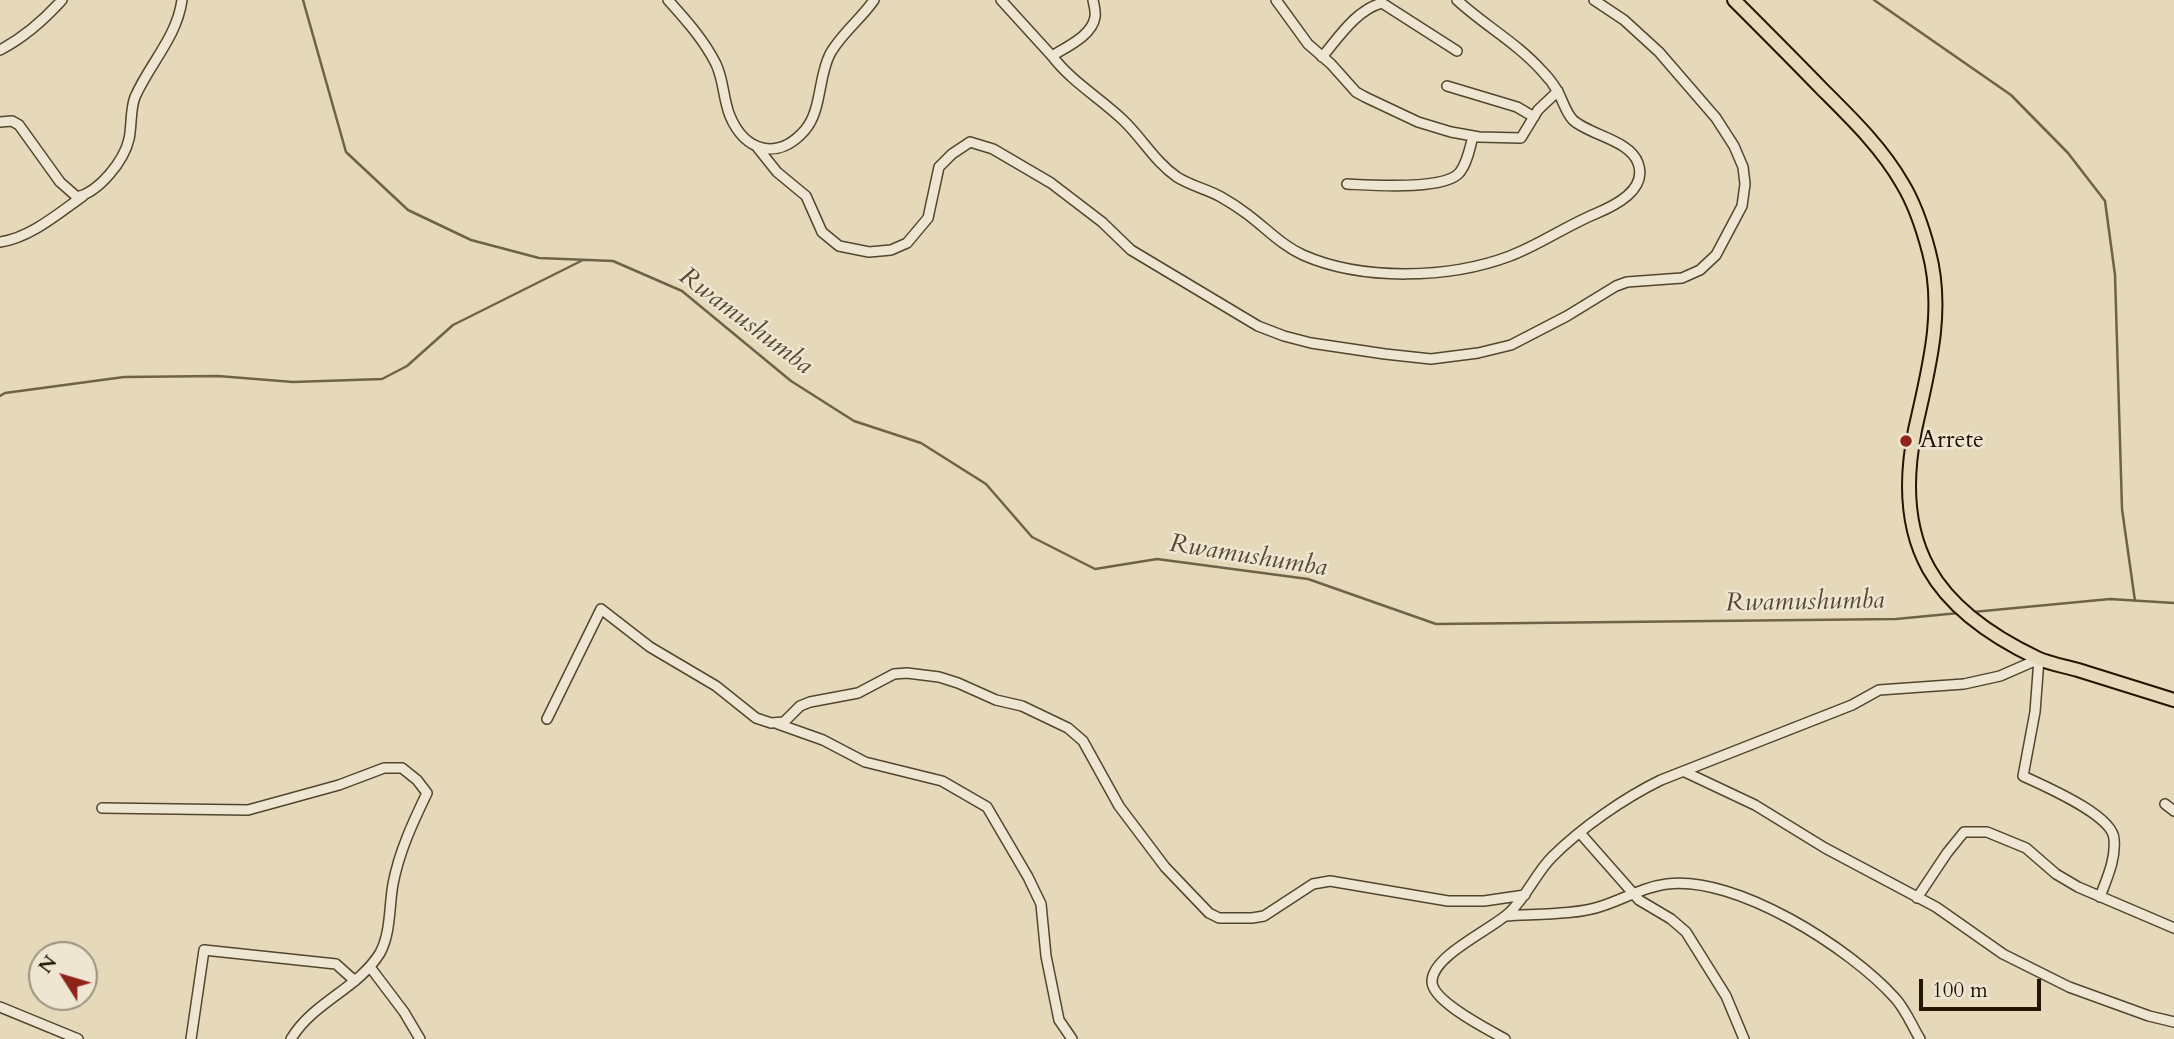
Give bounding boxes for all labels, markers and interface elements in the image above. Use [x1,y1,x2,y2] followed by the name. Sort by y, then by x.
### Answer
[672,262,818,382] water label: Rwamushumba
[1920,427,1984,455] place label: Arrete
[1898,433,1914,449] marker: Arrete
[1167,529,1329,585] water label: Rwamushumba
[1725,586,1885,620] water label: Rwamushumba
[28,941,98,1011] north arrow
[32,950,63,979] text: N
[1922,965,2044,1009] scale bar
[1932,976,1988,1005] text: 100 m

